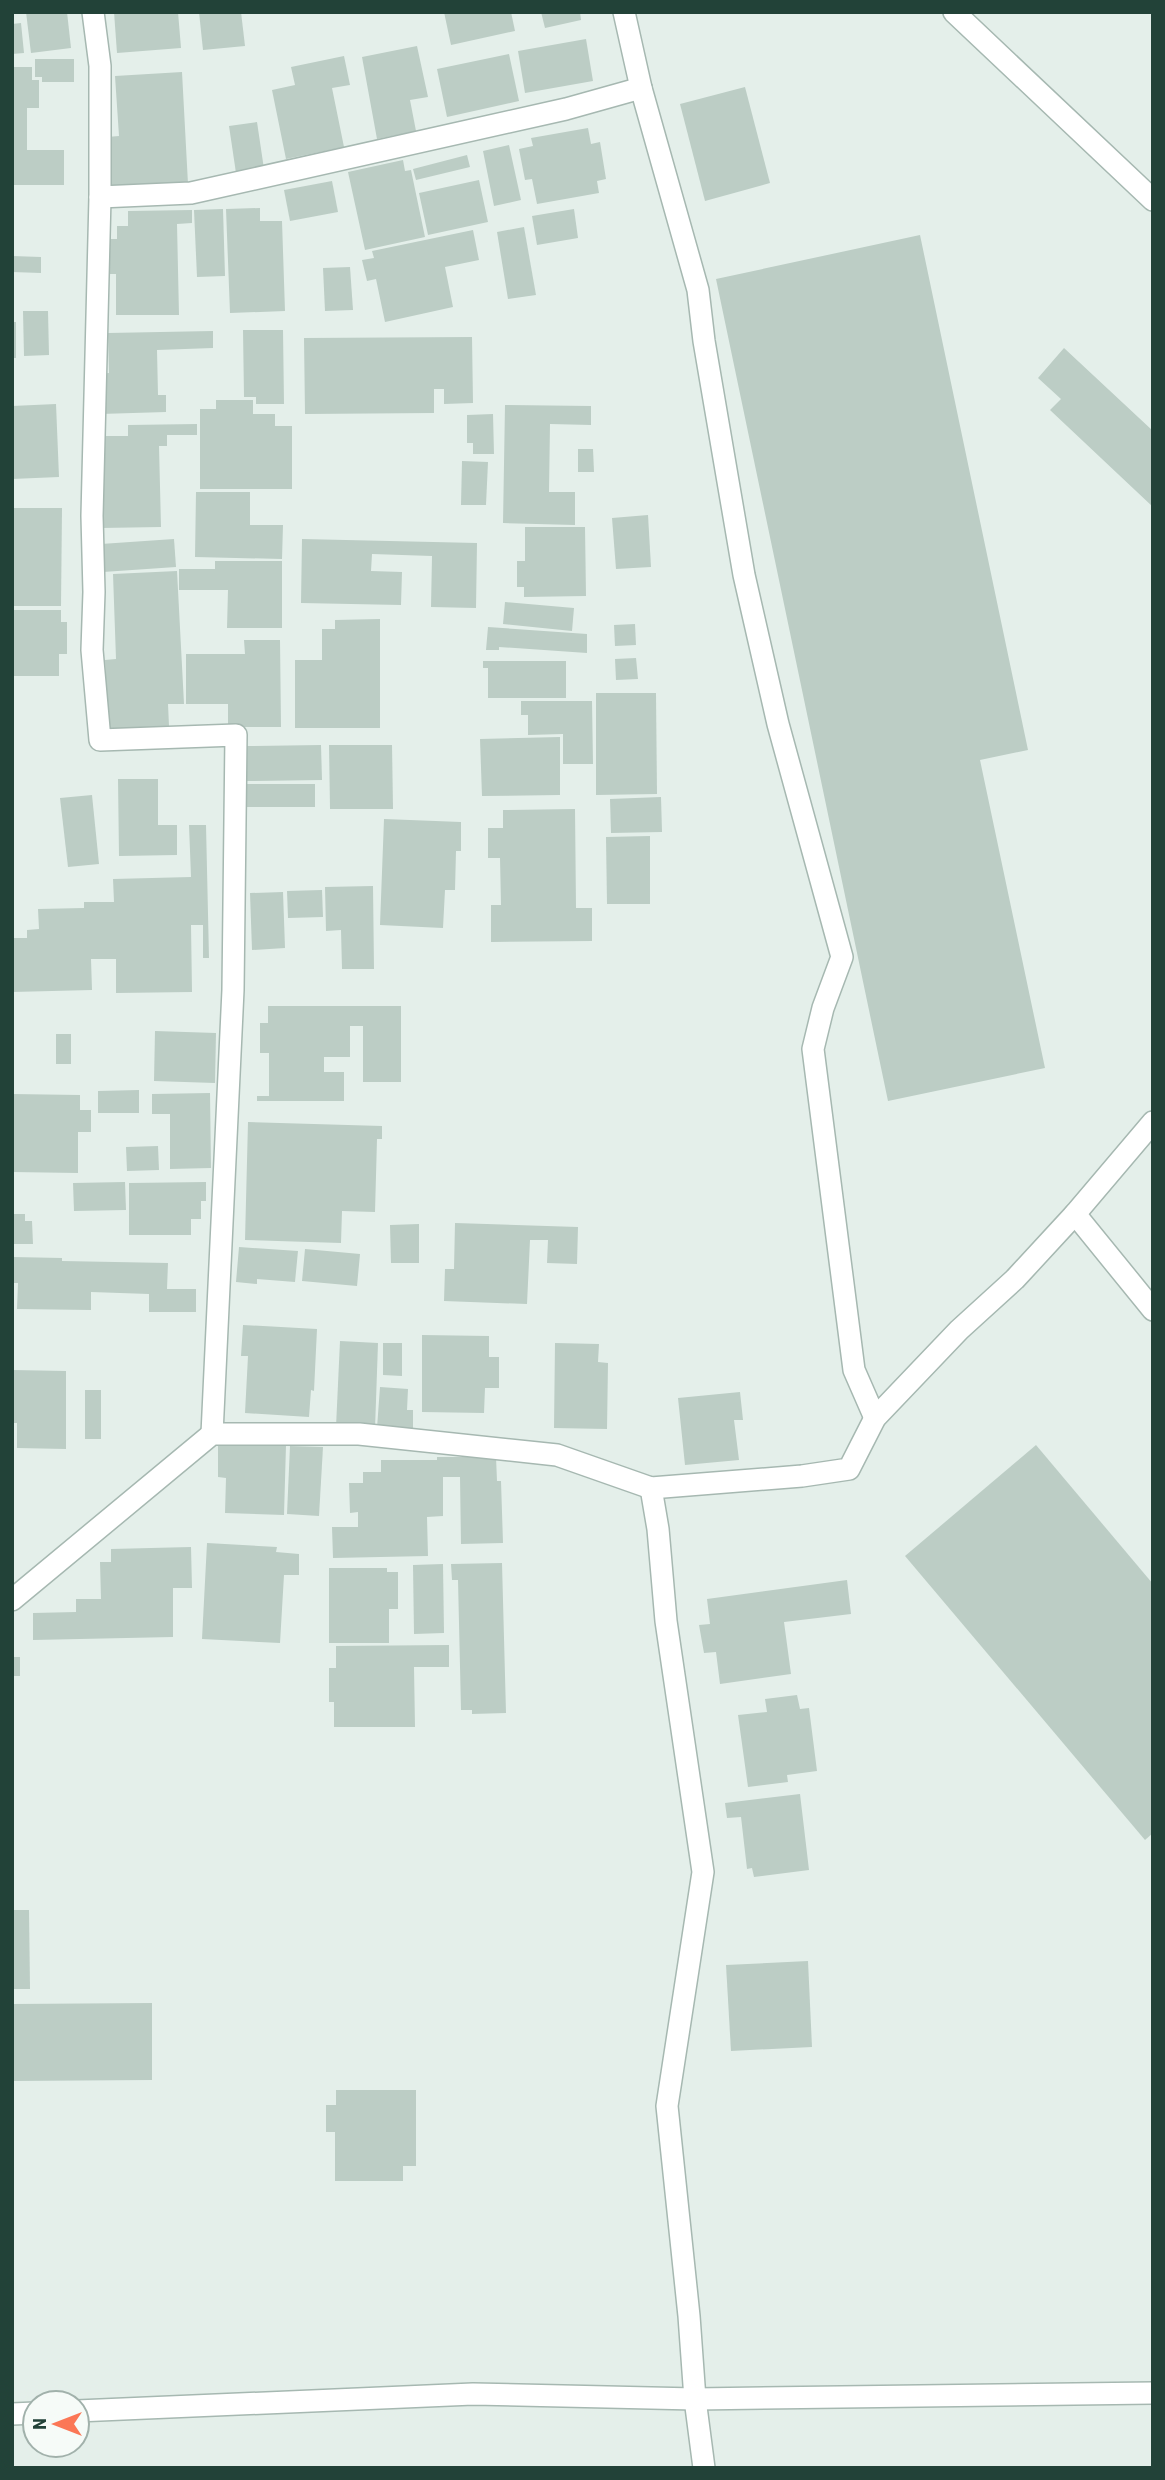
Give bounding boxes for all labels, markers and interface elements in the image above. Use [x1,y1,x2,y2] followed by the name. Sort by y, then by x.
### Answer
[21,2389,91,2459] north arrow
[28,2418,51,2430] text: N

